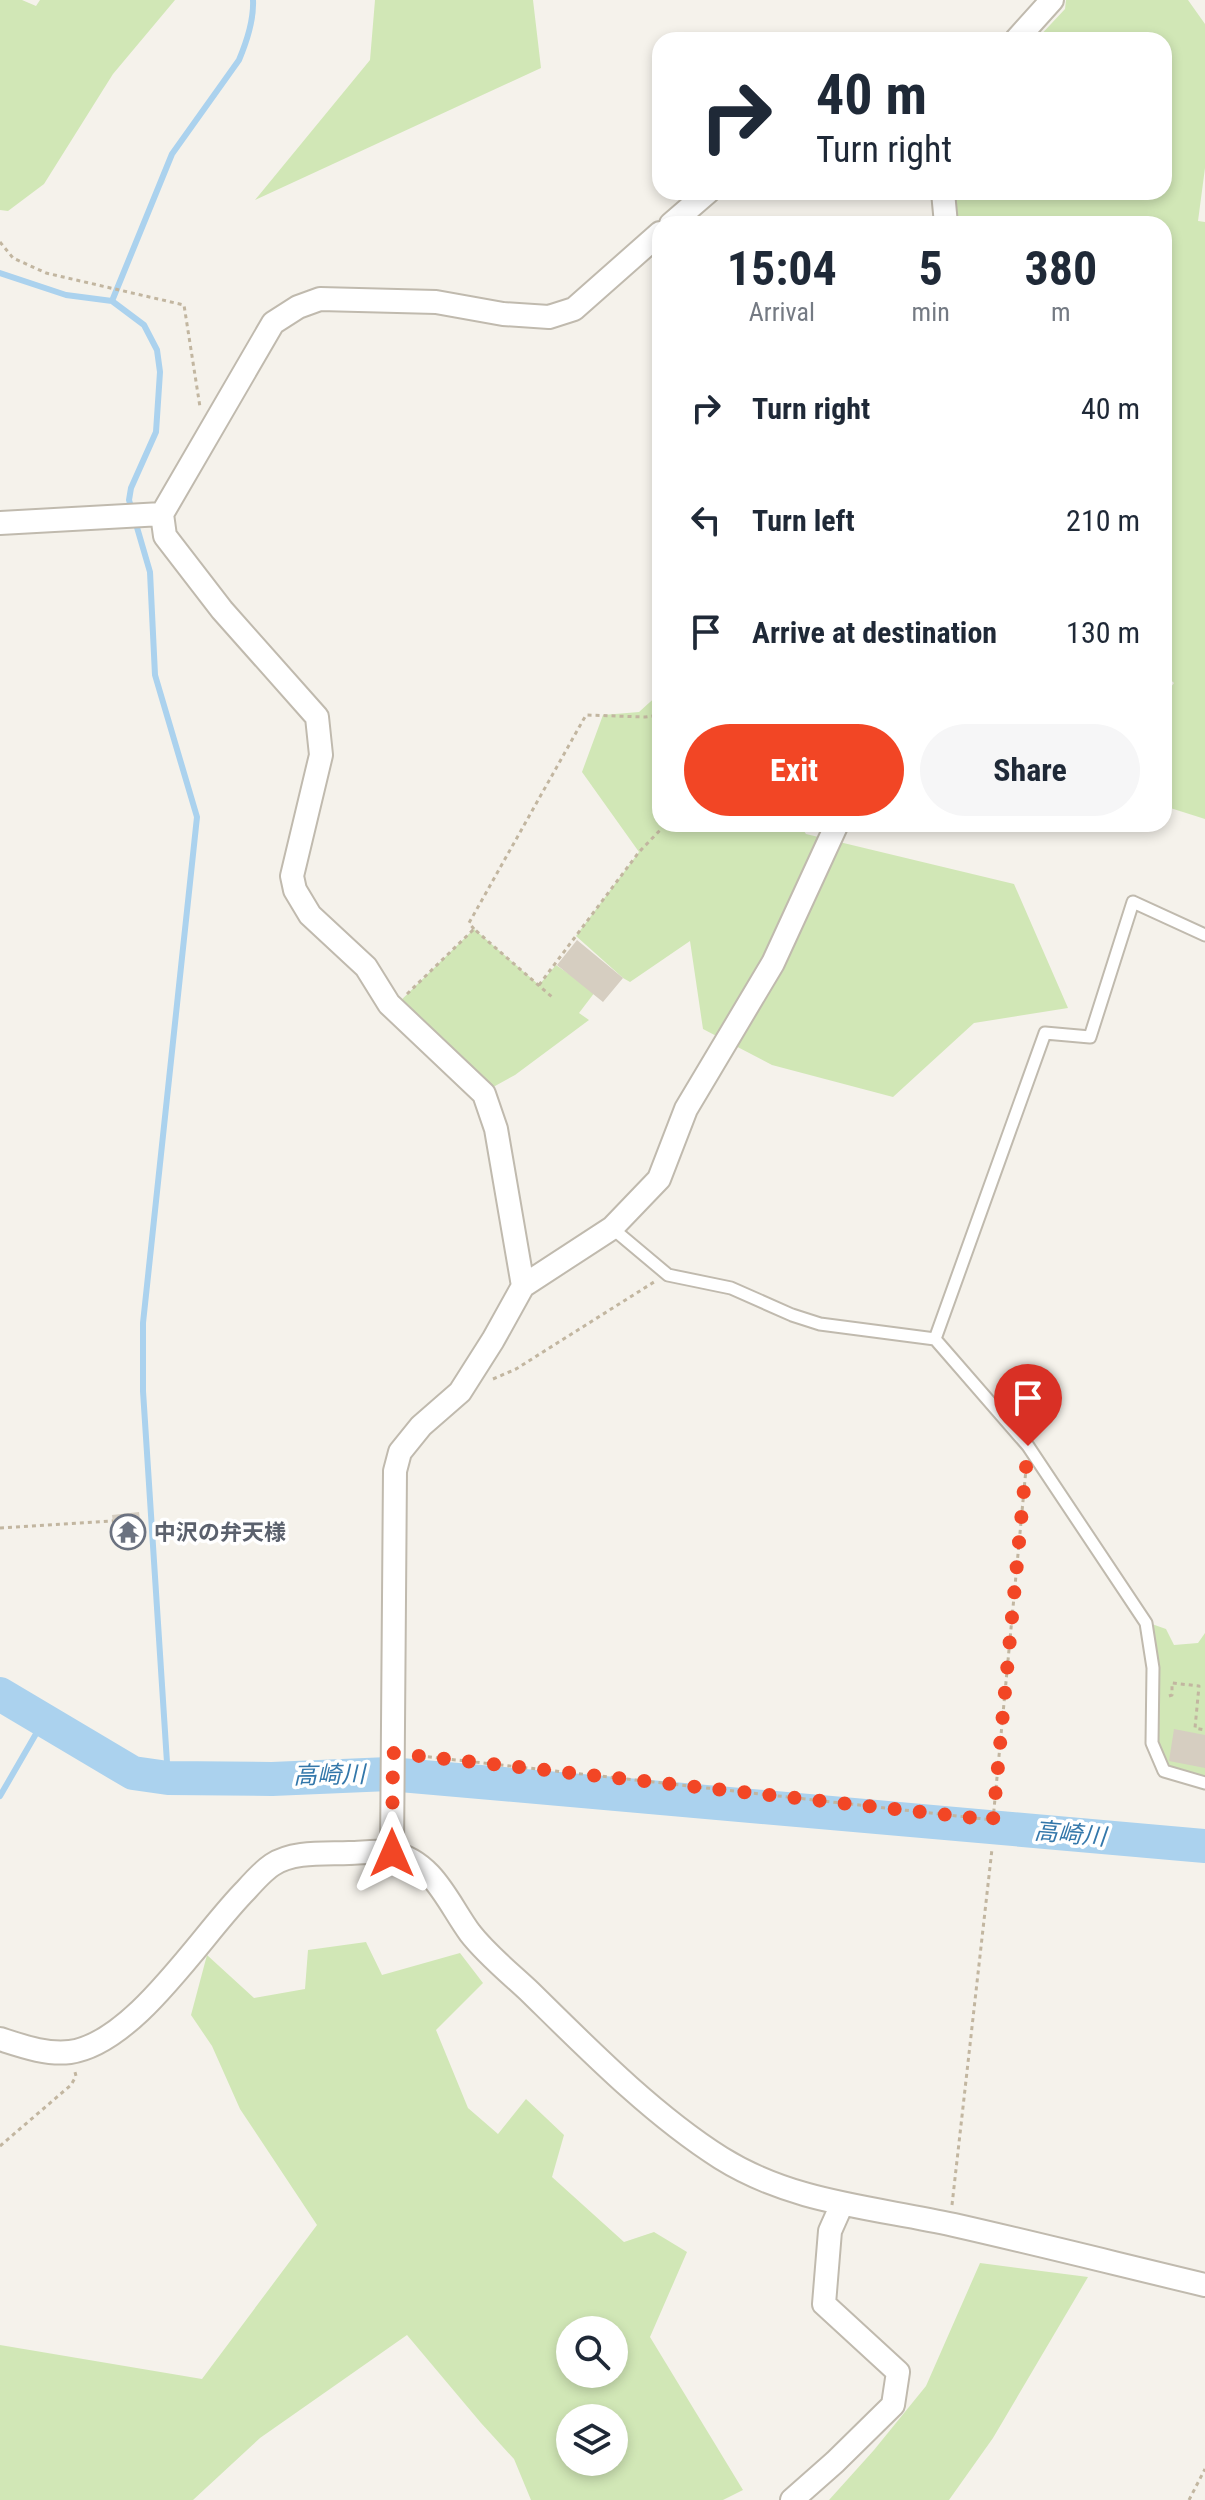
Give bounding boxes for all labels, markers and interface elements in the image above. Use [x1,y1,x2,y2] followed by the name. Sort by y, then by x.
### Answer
[816,62,927,128] text: 40 m
[684,64,788,168] icon: right
[816,129,952,171] text: Turn right
[727,240,837,297] text: 15:04
[919,240,943,297] text: 5
[1024,240,1097,297] text: 380
[749,297,815,327] text: Arrival
[912,297,950,327] text: min
[1051,297,1071,327] text: m
[684,386,728,430] icon: right
[752,391,870,426] text: Turn right
[1081,391,1140,426] text: 40 m
[684,498,728,542] icon: left
[752,503,855,538] text: Turn left
[1066,503,1140,538] text: 210 m
[684,610,728,654] icon: arrive
[752,615,997,650] text: Arrive at destination
[1066,615,1140,650] text: 130 m
[684,724,904,816] button: Exit
[920,724,1140,816] button: Share
[994,1364,1062,1446] pin
[1006,1376,1050,1420] icon: arrive
[109,1513,147,1551] temple icon: 中沢の弁天様
[154,1520,286,1545] place label: 中沢の弁天様
[293,1760,368,1790] water label: 高崎川
[350,1811,434,1895] position arrow
[1033,1817,1110,1851] water label: 高崎川
[556,2316,628,2476] map controls
[556,2316,628,2388] button: search
[556,2404,628,2476] button: layers

